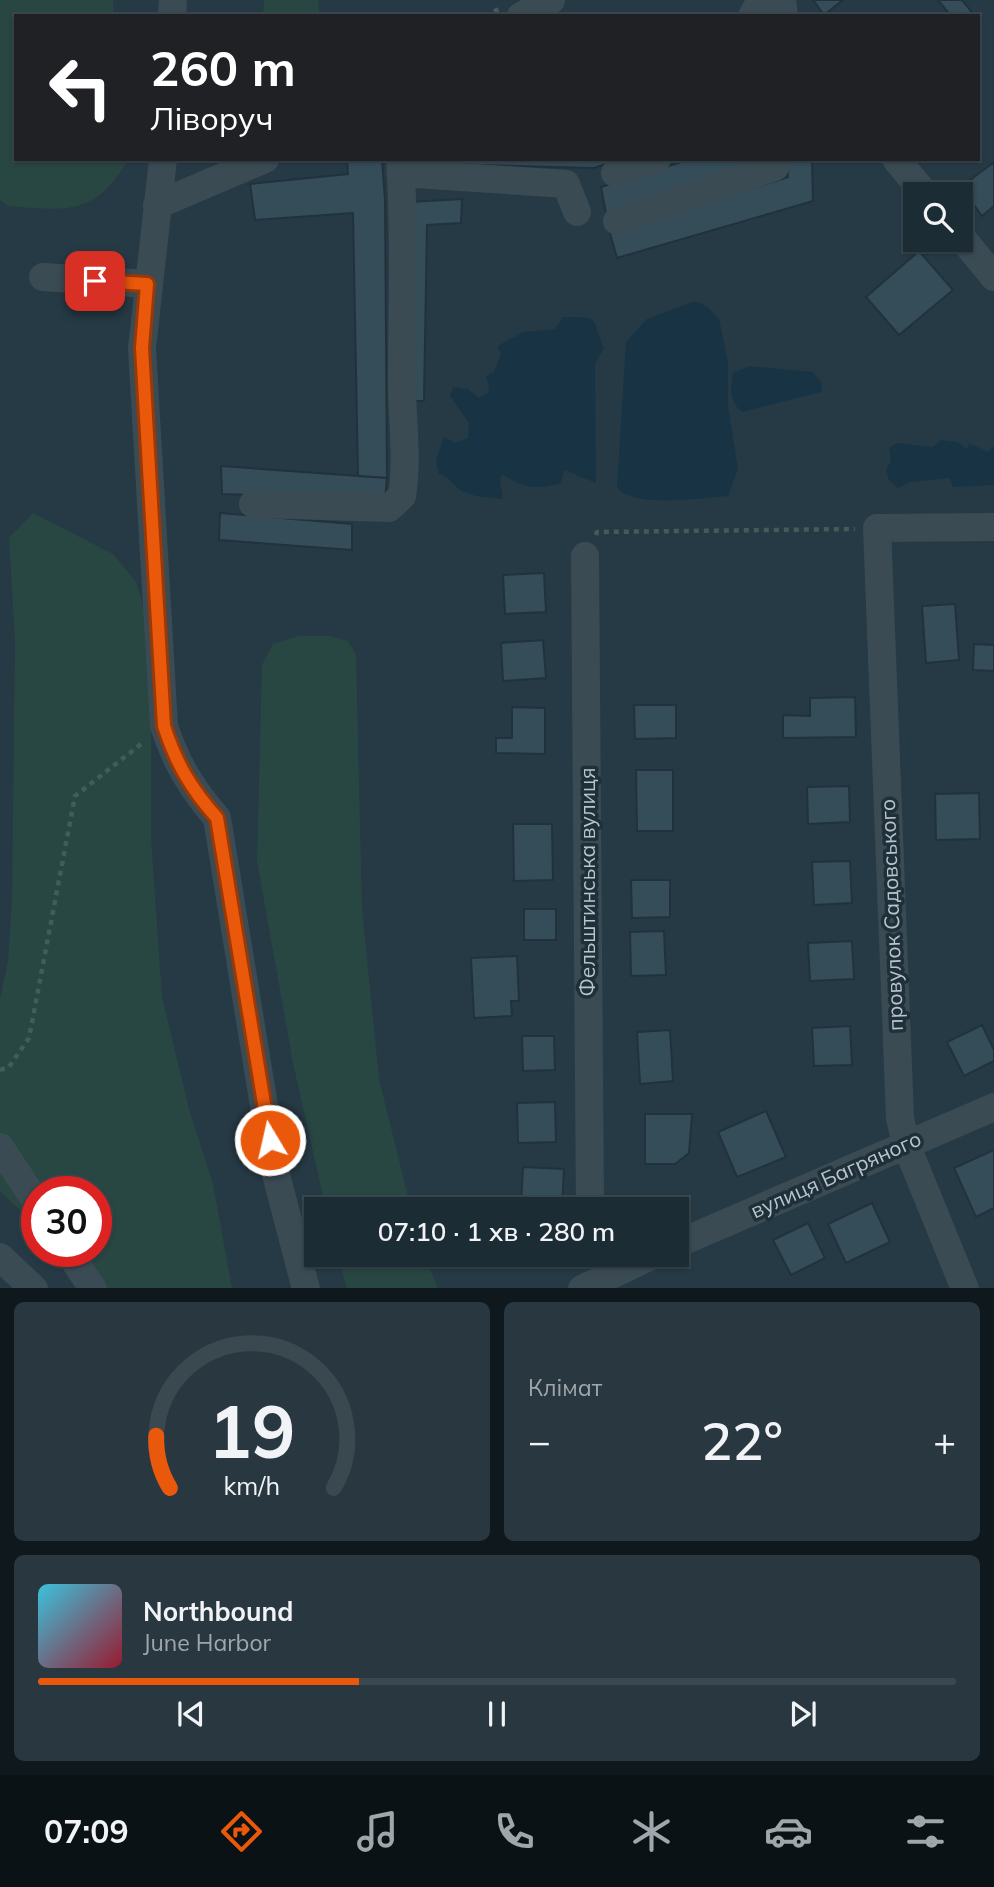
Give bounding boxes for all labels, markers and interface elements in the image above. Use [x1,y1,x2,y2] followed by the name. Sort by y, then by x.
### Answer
[150,37,296,98] text: 260 m
[35,42,126,133] icon: left
[150,98,273,138] text: Ліворуч
[903,182,973,252] map controls
[903,182,973,252] button: search
[65,251,125,311] pin
[76,262,114,300] icon: arrive
[574,768,600,996] street label: Фельштинська вулиця
[874,799,908,1031] street label: провулок Садовського
[233,1103,307,1177] position arrow
[746,1125,925,1223] street label: вулиця Багряного
[21,1176,112,1267] speed limit sign: 30
[378,1215,615,1248] text: 07:10 · 1 хв · 280 m
[528,1373,602,1402] text: Клімат
[208,1385,296,1476] text: 19
[701,1408,783,1473] text: 22°
[528,1417,551,1465] text: −
[933,1417,956,1465] text: +
[224,1469,280,1500] text: km/h
[143,1595,293,1628] text: Northbound
[143,1628,271,1657] text: June Harbor
[172,1695,210,1733] icon: previous
[478,1695,516,1733] icon: pause
[784,1695,822,1733] icon: next
[217,1807,266,1856] icon: directions
[353,1807,402,1856] icon: music
[490,1807,539,1856] icon: phone
[627,1807,676,1856] icon: climate
[764,1807,813,1856] icon: car
[901,1807,950,1856] icon: filters
[44,1811,129,1851] text: 07:09

